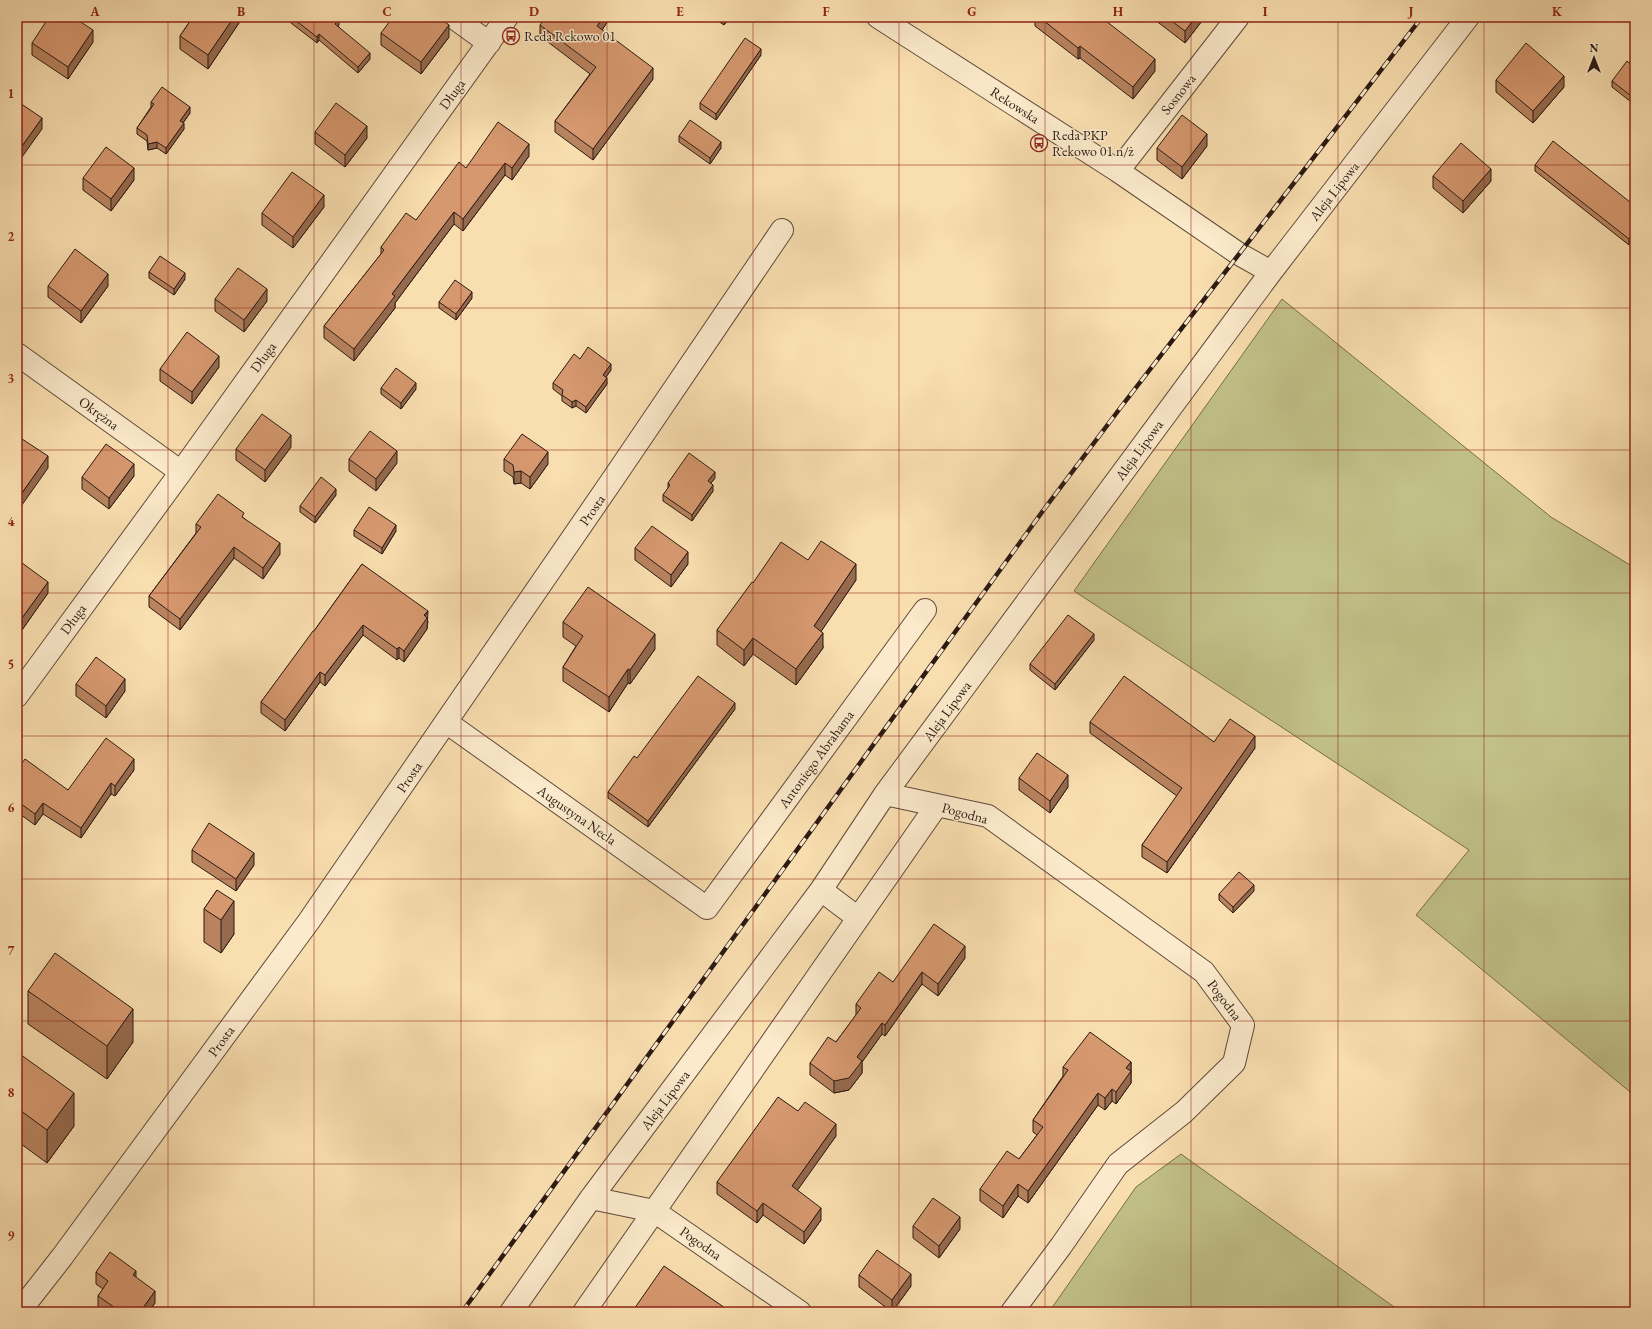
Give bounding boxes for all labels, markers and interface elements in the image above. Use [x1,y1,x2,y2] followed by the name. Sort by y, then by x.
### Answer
[89,3,100,20] text: A
[237,3,245,20] text: B
[382,3,392,20] text: C
[529,3,539,20] text: D
[676,3,684,20] text: E
[822,3,830,20] text: F
[967,3,977,20] text: G
[1113,3,1124,20] text: H
[1263,3,1268,20] text: I
[1407,3,1414,20] text: J
[1552,3,1563,20] text: K
[501,26,521,46] bus stop icon: Reda Rekowo 01
[524,27,616,45] place label: Reda Rekowo 01
[1574,38,1614,78] north arrow
[1590,41,1599,55] text: N
[1156,70,1200,118] street label: Sosnowa
[435,75,469,113] street label: Długa
[987,82,1043,128] street label: Rekowska
[8,85,15,102] text: 1
[1052,126,1134,160] place label: Reda PKP Rekowo 01 n/ż
[1029,133,1049,153] bus stop icon: Reda PKP Rekowo 01 n/ż
[1305,157,1363,225] street label: Aleja Lipowa
[8,228,15,245] text: 2
[246,338,280,376] street label: Długa
[8,370,15,387] text: 3
[75,392,123,434] street label: Okrężna
[1110,416,1167,485] street label: Aleja Lipowa
[575,491,609,529] street label: Prosta
[8,513,15,530] text: 4
[56,600,90,638] street label: Długa
[8,656,14,673] text: 5
[918,677,975,746] street label: Aleja Lipowa
[774,706,858,812] street label: Antoniego Abrahama
[392,758,426,796] street label: Prosta
[533,781,620,849] street label: Augustyna Necla
[940,798,990,828] street label: Pogodna
[8,799,15,816] text: 6
[8,942,15,959] text: 7
[1204,976,1247,1025] street label: Pogodna
[204,1022,238,1060] street label: Prosta
[636,1066,694,1134] street label: Aleja Lipowa
[8,1084,15,1101] text: 8
[677,1222,726,1264] street label: Pogodna
[8,1227,15,1244] text: 9

